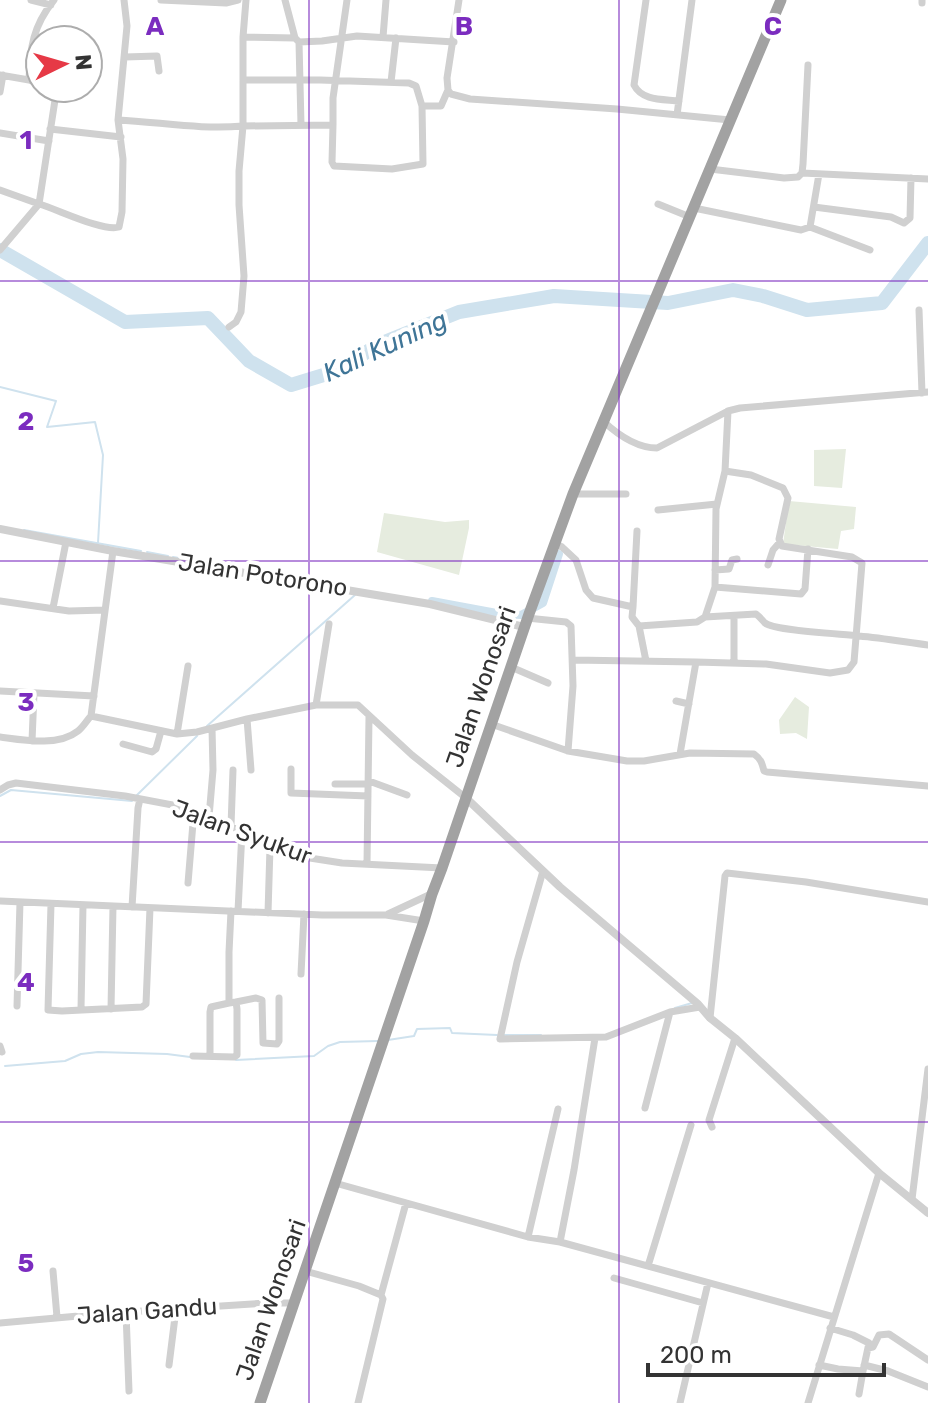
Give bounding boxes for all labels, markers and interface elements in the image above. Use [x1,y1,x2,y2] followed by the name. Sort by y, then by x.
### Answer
[146,11,165,42] text: A
[455,11,473,42] text: B
[764,11,782,42] text: C
[24,24,104,104] north arrow
[69,53,98,71] text: N
[20,125,32,156] text: 1
[318,304,452,389] water label: Kali Kuning
[18,406,34,437] text: 2
[176,548,350,602] street label: Jalan Potorono
[440,603,522,771] street label: Jalan Wonosari
[17,687,35,718] text: 3
[168,794,316,870] street label: Jalan Syukur
[17,967,35,998] text: 4
[230,1216,312,1384] street label: Jalan Wonosari
[18,1248,34,1279] text: 5
[76,1292,218,1330] street label: Jalan Gandu
[648,1327,884,1377] scale bar
[660,1341,732,1369] text: 200 m

